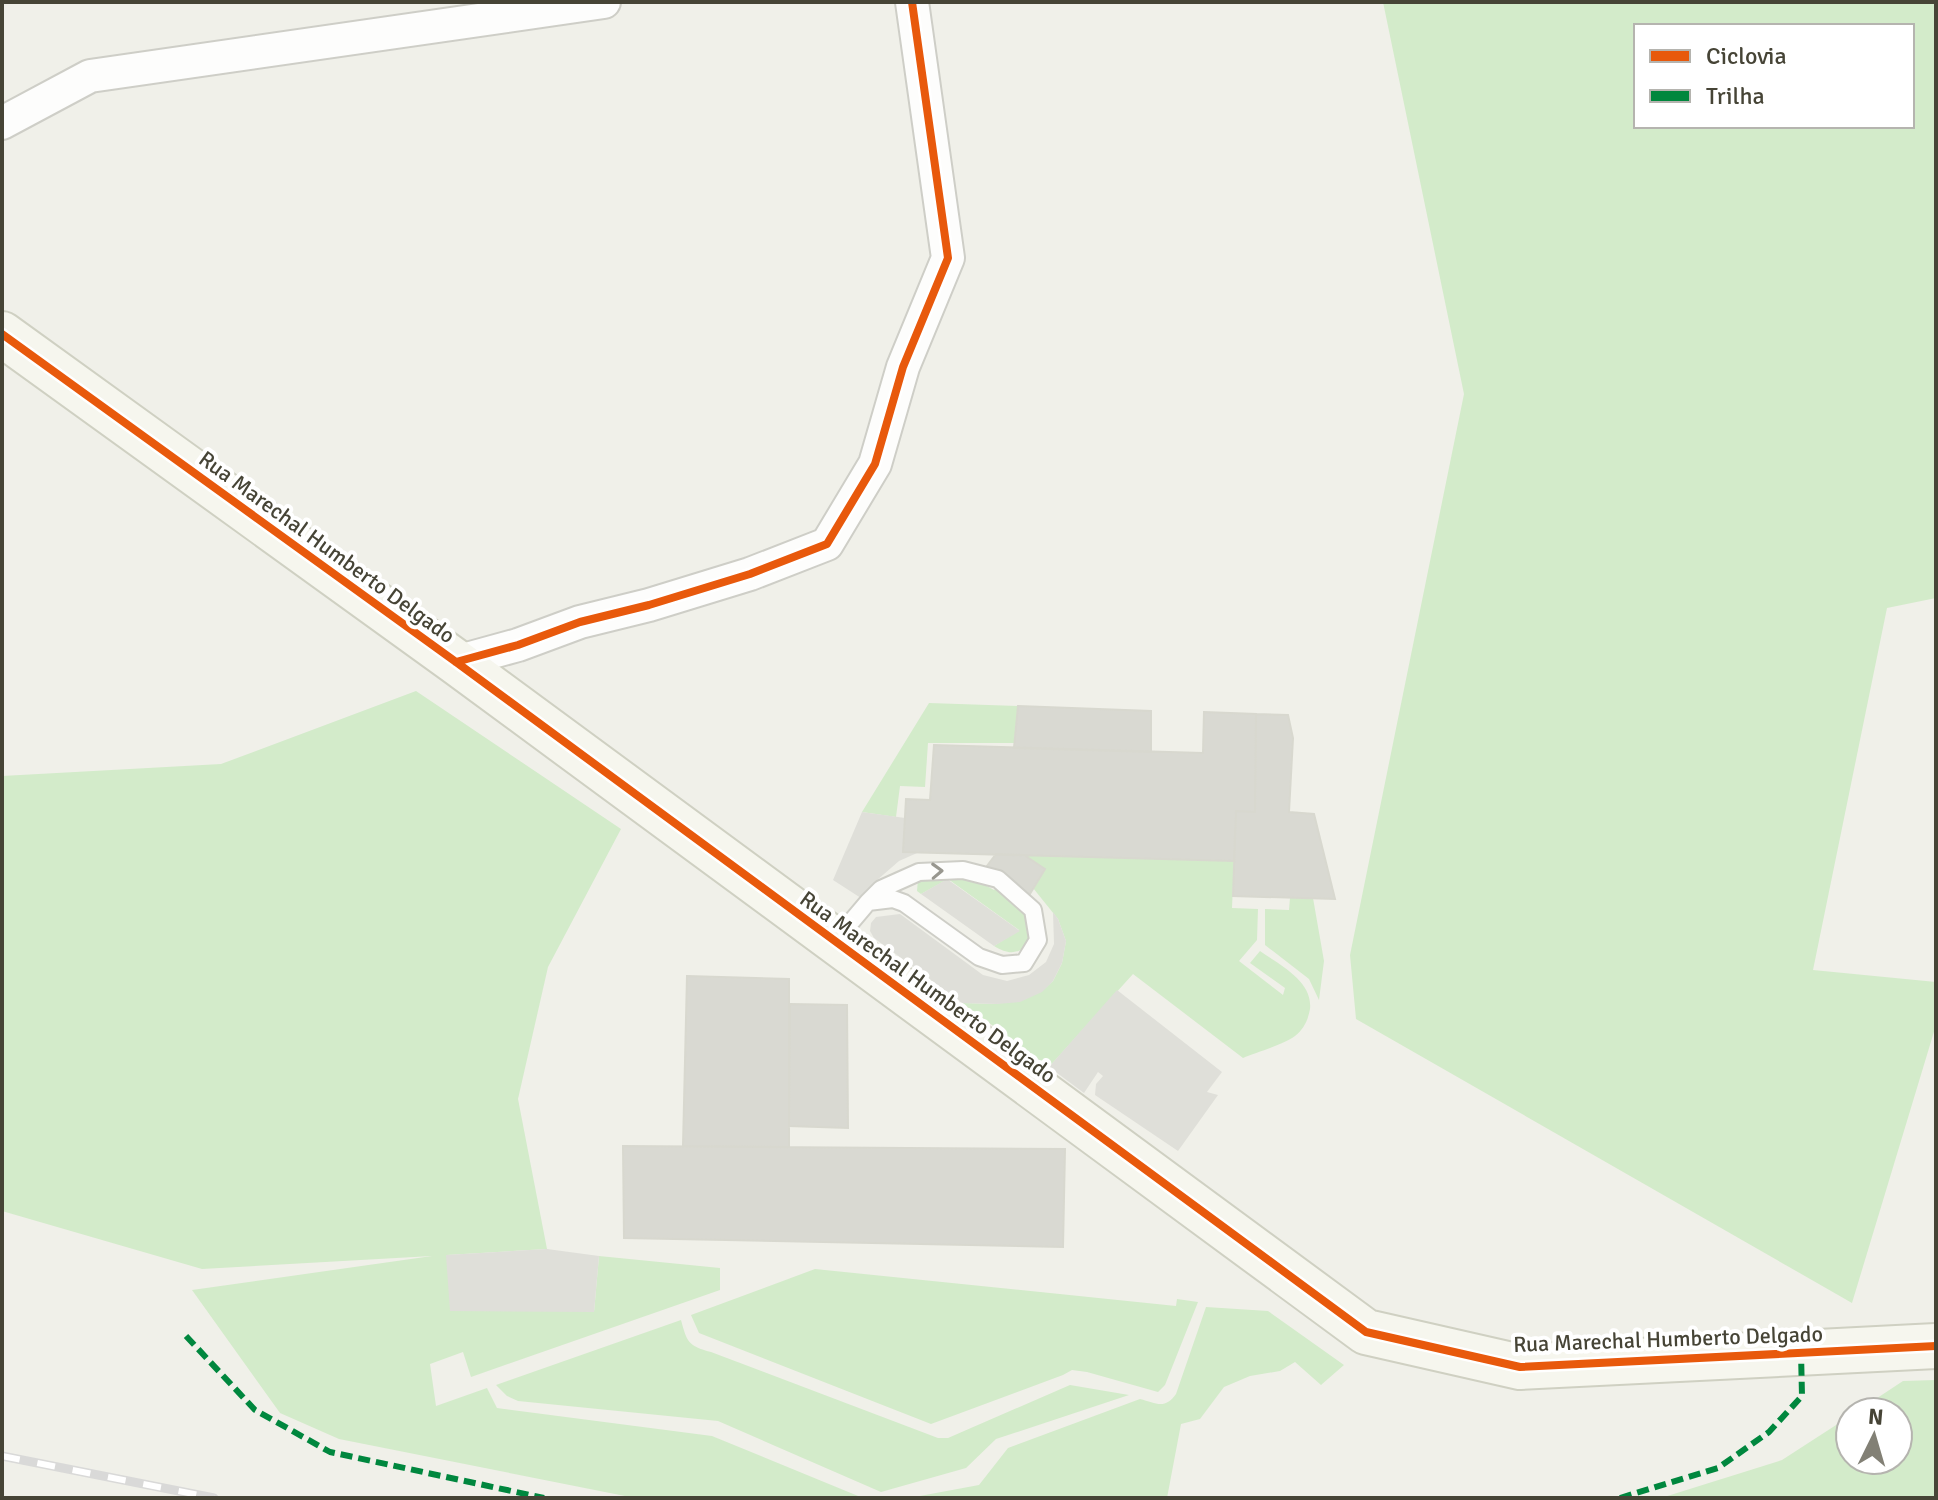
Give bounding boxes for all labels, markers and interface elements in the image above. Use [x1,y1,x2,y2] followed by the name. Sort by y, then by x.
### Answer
[1634,24,1914,128] legend
[1706,41,1787,71] text: Ciclovia
[1706,81,1765,111] text: Trilha
[194,445,460,649] street label: Rua Marechal Humberto Delgado
[931,863,944,880] one-way arrow
[795,885,1061,1089] street label: Rua Marechal Humberto Delgado
[1513,1320,1823,1358] street label: Rua Marechal Humberto Delgado
[1834,1396,1914,1476] north arrow
[1867,1402,1885,1431] text: N

